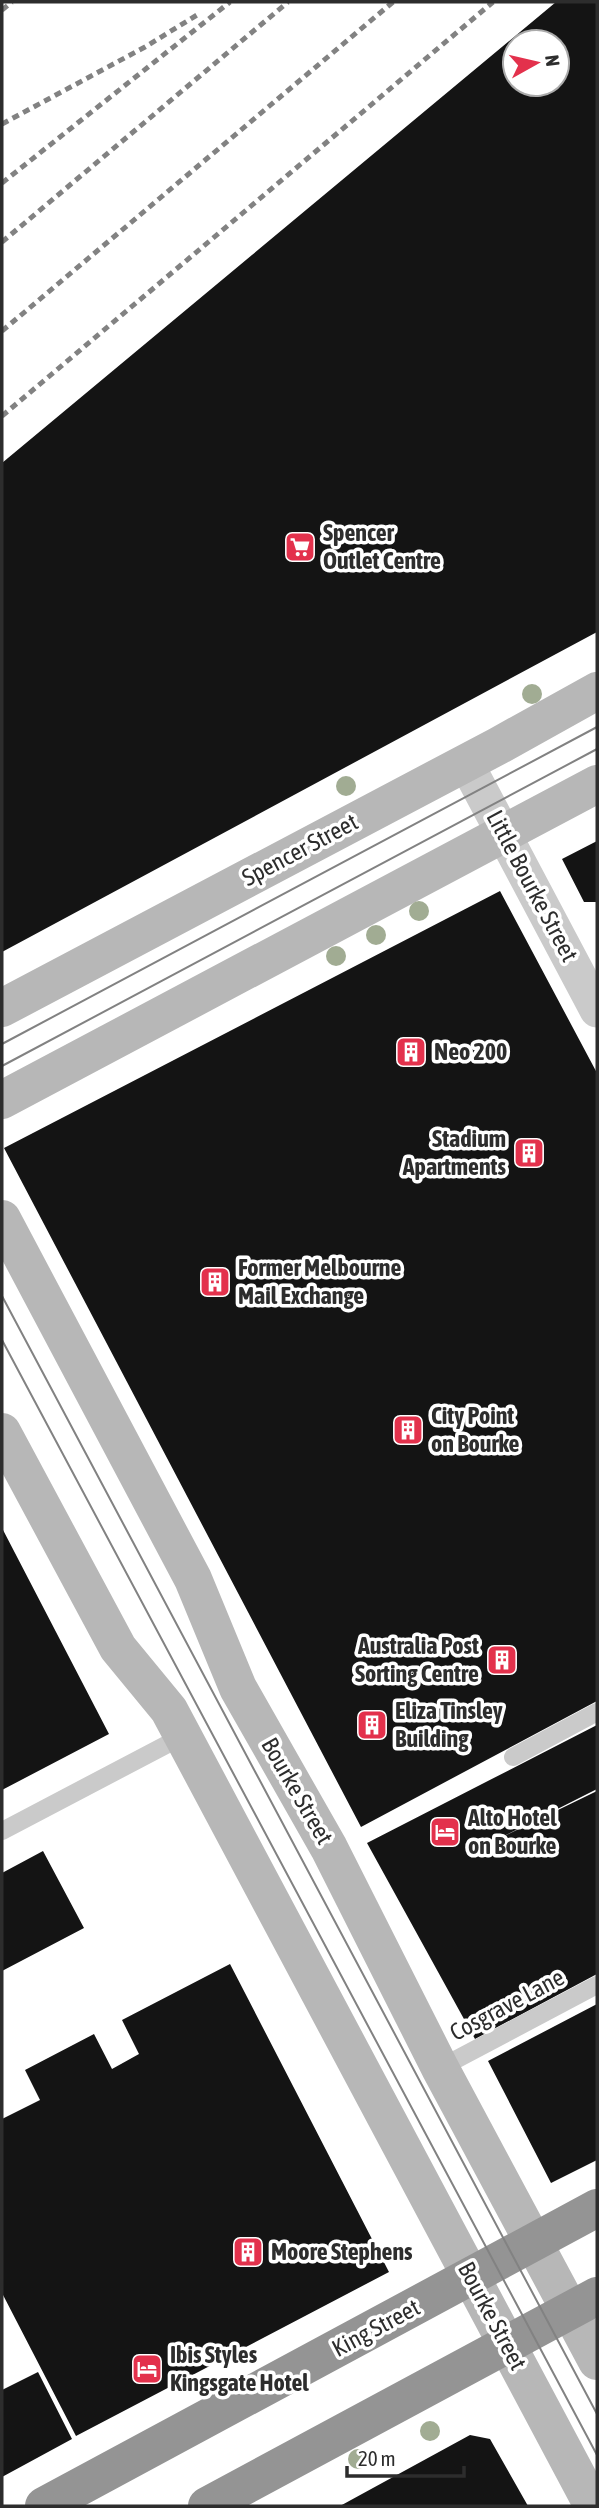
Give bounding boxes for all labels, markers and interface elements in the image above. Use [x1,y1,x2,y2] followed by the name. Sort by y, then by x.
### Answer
[501,28,571,98] north arrow
[541,54,565,68] text: N
[323,519,441,574] place label: Spencer Outlet Centre
[283,530,317,564] supermarket icon: Spencer Outlet Centre
[481,806,584,966] street label: Little Bourke Street
[237,808,362,891] street label: Spencer Street
[394,1035,428,1069] building icon: Neo 200
[434,1038,507,1065] place label: Neo 200
[402,1125,507,1180] place label: Stadium Apartments
[512,1136,546,1170] building icon: Stadium Apartments
[238,1254,401,1309] place label: Former Melbourne Mail Exchange
[198,1265,232,1299] building icon: Former Melbourne Mail Exchange
[431,1402,520,1457] place label: City Point on Bourke
[391,1413,425,1447] building icon: City Point on Bourke
[355,1632,479,1687] place label: Australia Post Sorting Centre
[485,1643,519,1677] building icon: Australia Post Sorting Centre
[395,1697,503,1752] place label: Eliza Tinsley Building
[355,1708,389,1742] building icon: Eliza Tinsley Building
[256,1733,339,1849] street label: Bourke Street
[467,1804,557,1859] place label: Alto Hotel on Bourke
[428,1815,462,1849] hotel icon: Alto Hotel on Bourke
[445,1963,568,2046] street label: Cosgrave Lane
[231,2235,265,2269] building icon: Moore Stephens
[271,2238,413,2265] place label: Moore Stephens
[453,2257,532,2374] street label: Bourke Street
[327,2293,424,2362] street label: King Street
[170,2341,309,2396] place label: Ibis Styles Kingsgate Hotel
[130,2352,164,2386] hotel icon: Ibis Styles Kingsgate Hotel
[347,2434,464,2478] scale bar
[358,2446,396,2470] text: 20 m

